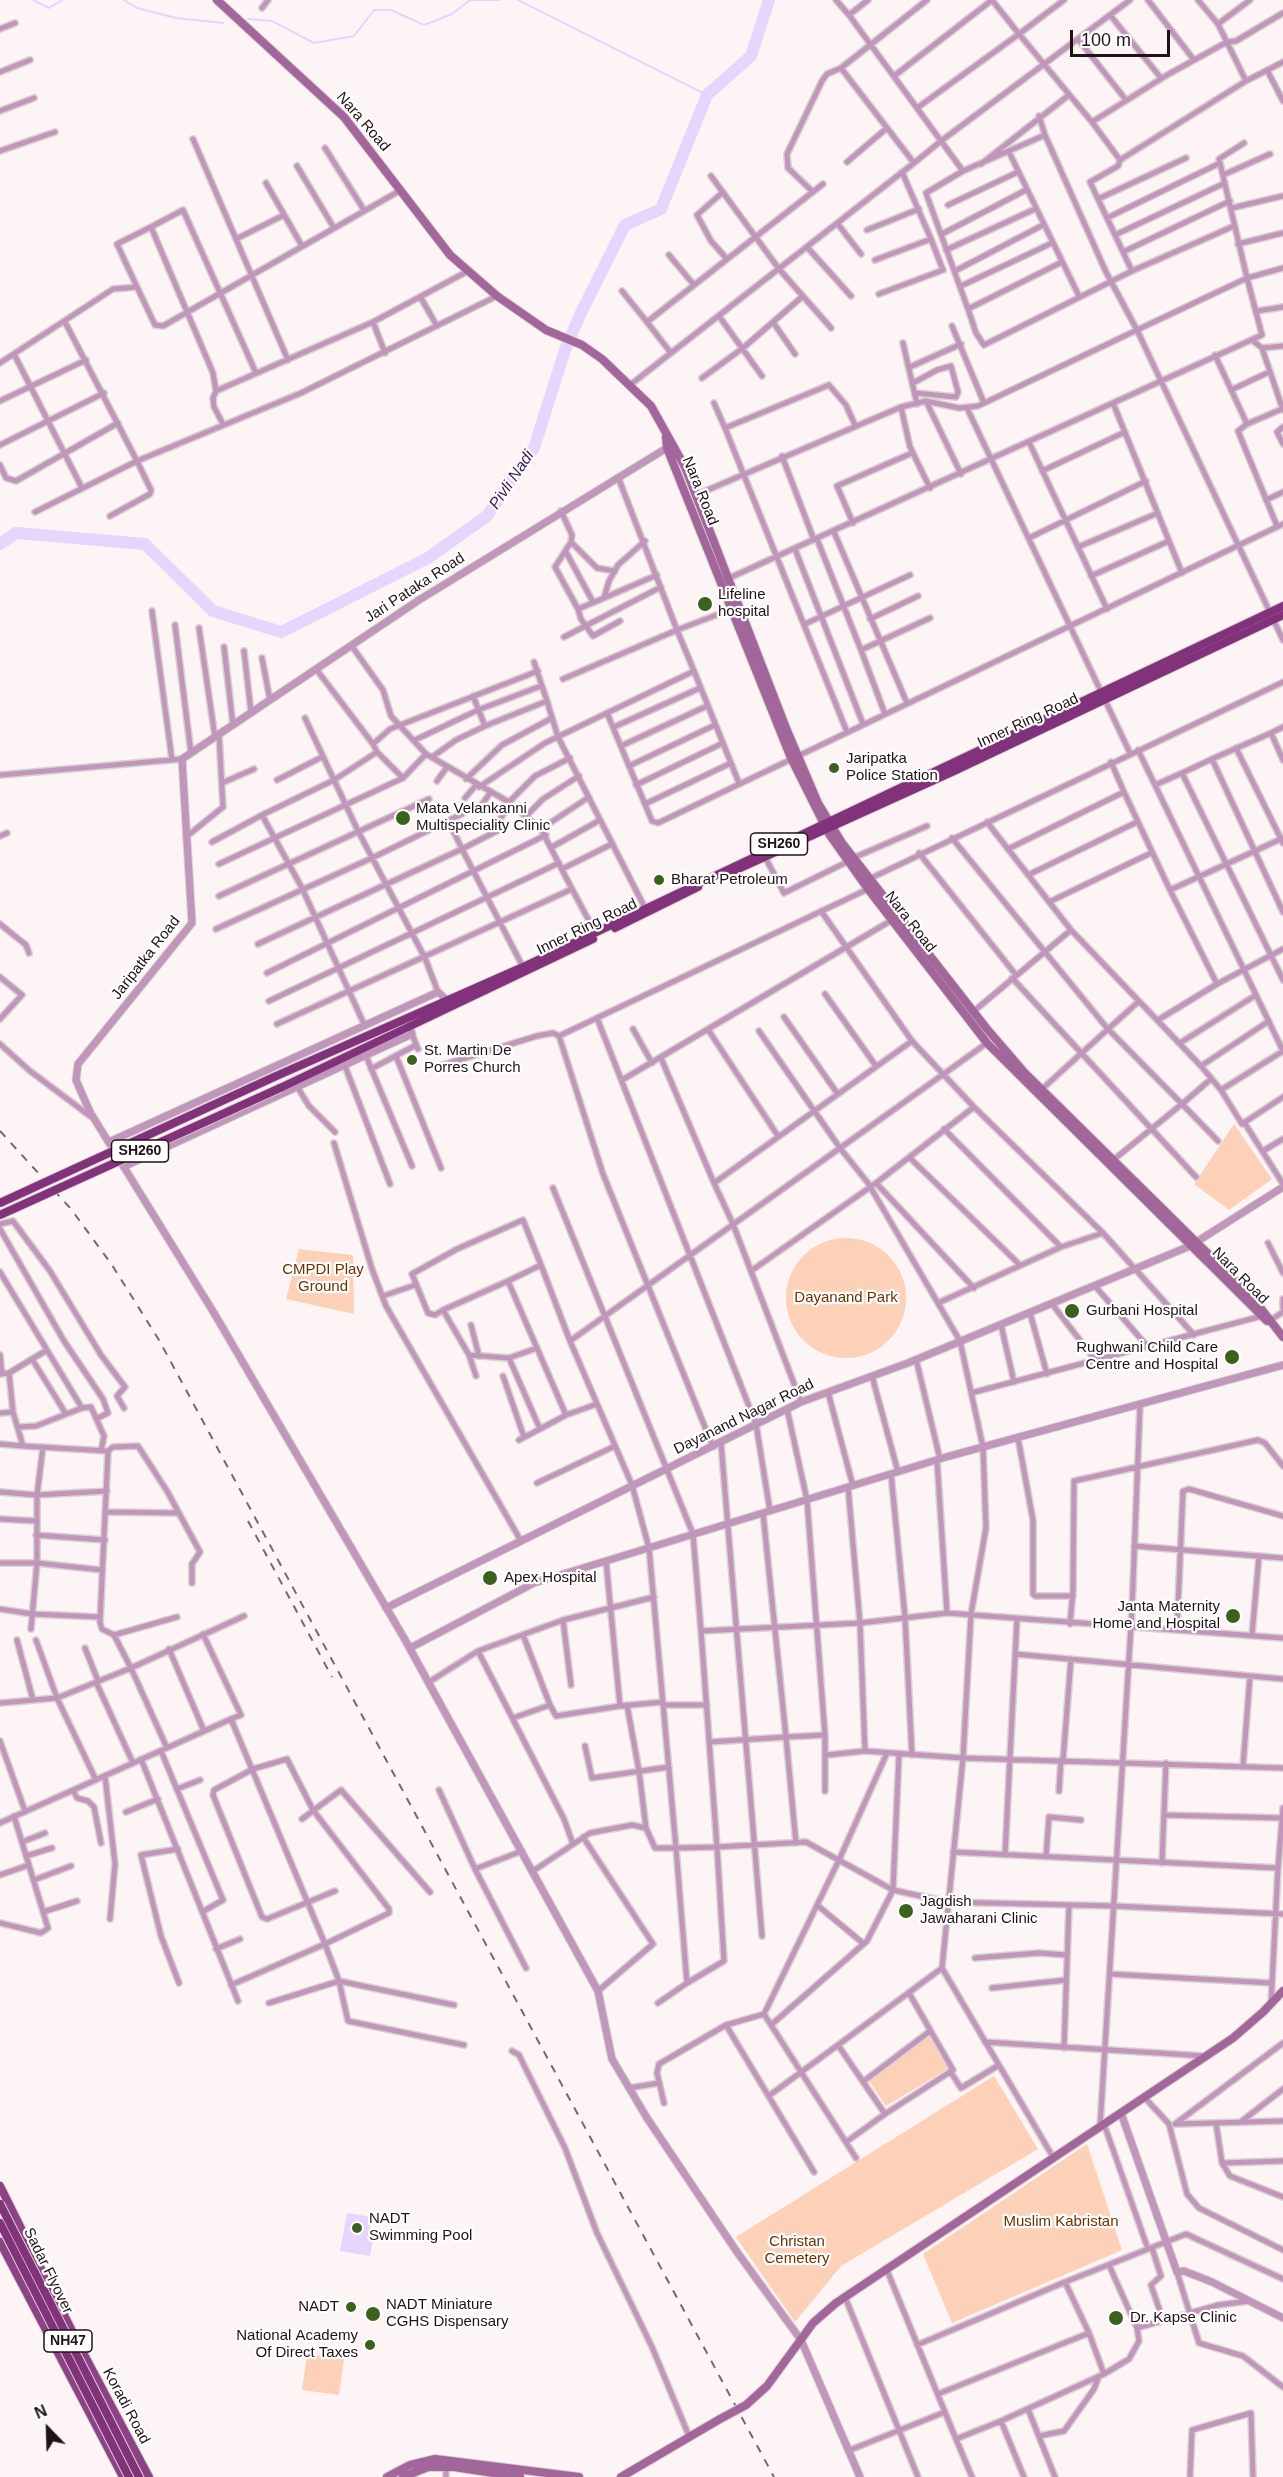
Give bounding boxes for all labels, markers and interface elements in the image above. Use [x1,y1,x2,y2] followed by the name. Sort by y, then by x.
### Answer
[1073,18,1174,56] scale bar
[1081,30,1131,50] text: 100 m
[332,89,394,155] street label: Nara Road
[485,447,539,513] water label: Pivli Nadi
[678,454,722,528] street label: Nara Road
[362,549,468,627] street label: Jari Pataka Road
[718,586,770,621] place label: Lifeline hospital
[696,595,714,613] marker: Lifeline hospital
[975,690,1081,752] street label: Inner Ring Road
[846,750,938,785] place label: Jaripatka Police Station
[827,761,841,775] marker: Jaripatka Police Station
[416,800,550,835] place label: Mata Velankanni Multispeciality Clinic
[394,809,412,827] marker: Mata Velankanni Multispeciality Clinic
[750,833,808,855] road number: SH260
[671,871,788,889] place label: Bharat Petroleum
[652,873,666,887] marker: Bharat Petroleum
[881,888,939,956] street label: Nara Road
[534,895,640,959] street label: Inner Ring Road
[108,913,184,1003] street label: Jaripatka Road
[424,1042,521,1077] place label: St. Martin De Porres Church
[405,1053,419,1067] marker: St. Martin De Porres Church
[112,1140,168,1162] road number: SH260
[1208,1244,1272,1308] street label: Nara Road
[282,1261,364,1296] park label: CMPDI Play Ground
[794,1289,898,1307] park label: Dayanand Park
[1063,1302,1081,1320] marker: Gurbani Hospital
[1086,1302,1198,1320] place label: Gurbani Hospital
[1076,1339,1218,1374] place label: Rughwani Child Care Centre and Hospital
[1223,1348,1241,1366] marker: Rughwani Child Care Centre and Hospital
[671,1375,817,1459] street label: Dayanand Nagar Road
[481,1569,499,1587] marker: Apex Hospital
[504,1569,597,1587] place label: Apex Hospital
[1092,1598,1220,1633] place label: Janta Maternity Home and Hospital
[1224,1607,1242,1625] marker: Janta Maternity Home and Hospital
[920,1893,1038,1928] place label: Jagdish Jawaharani Clinic
[897,1902,915,1920] marker: Jagdish Jawaharani Clinic
[369,2210,472,2245] place label: NADT Swimming Pool
[1003,2213,1119,2231] park label: Muslim Kabristan
[350,2221,364,2235] marker: NADT Swimming Pool
[19,2225,77,2317] street label: Sadar Flyover
[764,2233,830,2268] park label: Christan Cemetery
[386,2296,509,2331] place label: NADT Miniature CGHS Dispensary
[298,2298,339,2316] place label: NADT
[344,2300,358,2314] marker: NADT
[364,2305,382,2323] marker: NADT Miniature CGHS Dispensary
[1107,2309,1125,2327] marker: Dr. Kapse Clinic
[1130,2309,1237,2327] place label: Dr. Kapse Clinic
[236,2327,358,2362] place label: National Academy Of Direct Taxes
[44,2330,92,2352] road number: NH47
[363,2338,377,2352] marker: National Academy Of Direct Taxes
[98,2365,154,2447] street label: Koradi Road
[18,2399,78,2459] north arrow
[32,2402,49,2422] text: N

